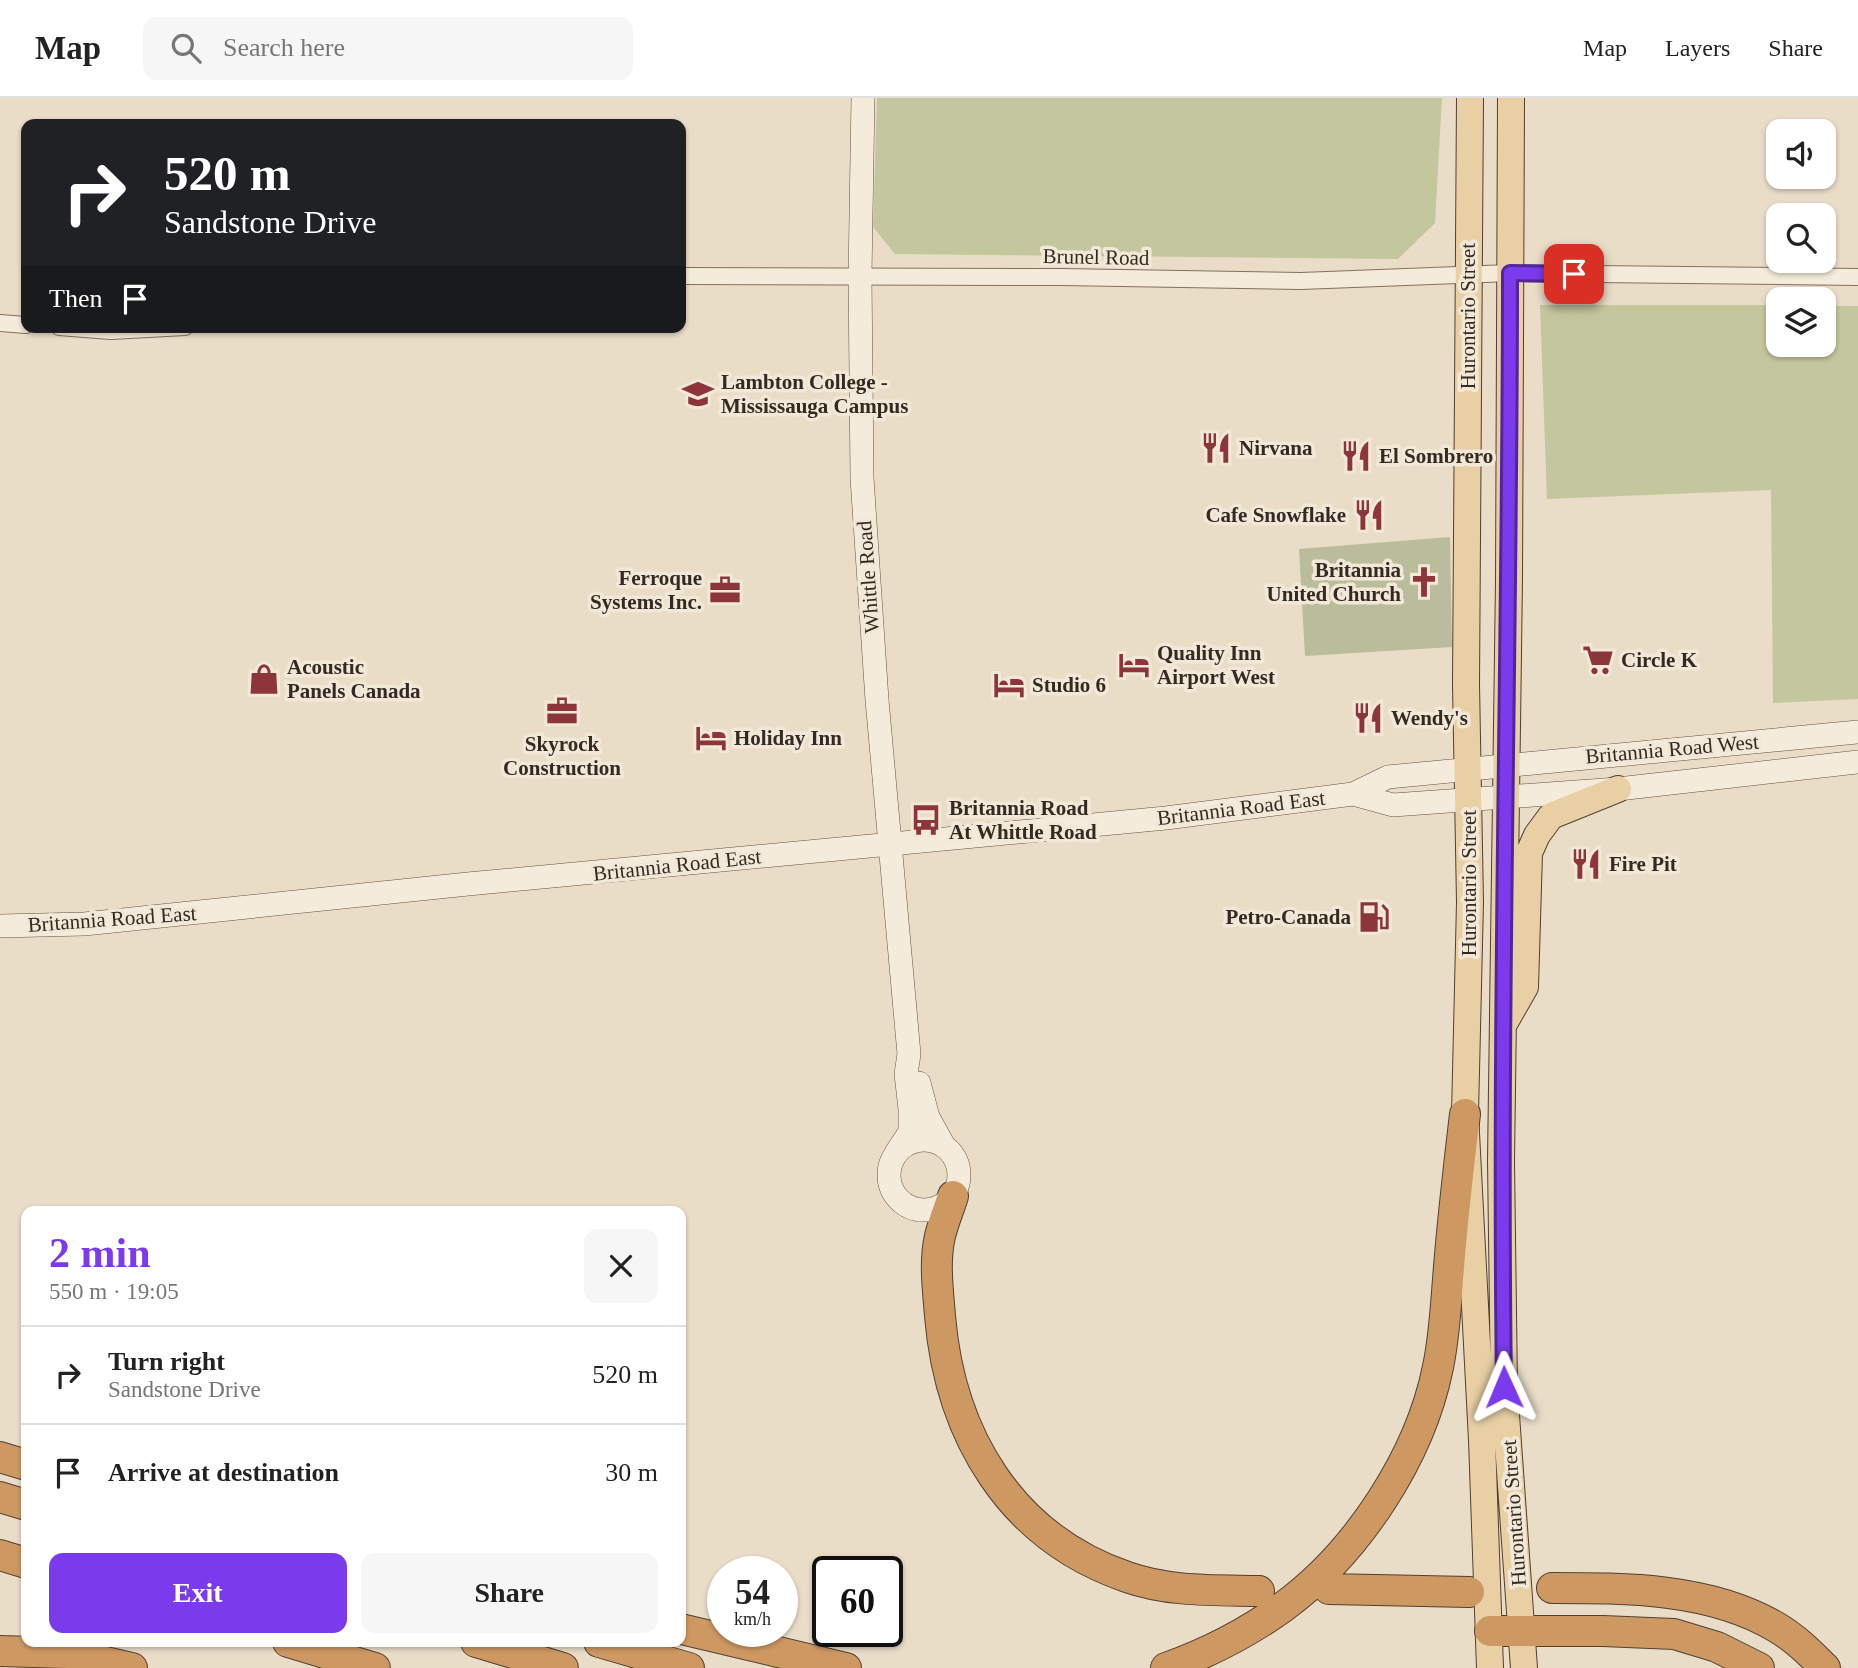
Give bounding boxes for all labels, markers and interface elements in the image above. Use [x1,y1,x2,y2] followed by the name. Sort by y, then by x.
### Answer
[143,17,633,80] search box
[167,29,205,67] icon: search
[35,30,101,66] text: Map
[223,33,345,62] text: Search here
[1583,35,1627,61] text: Map
[1665,35,1730,61] text: Layers
[1768,35,1823,61] text: Share
[1766,119,1836,357] map controls
[1766,119,1836,189] button: sound
[164,146,291,201] text: 520 m
[49,147,140,238] icon: right
[1766,203,1836,273] button: search
[164,204,376,240] text: Sandstone Drive
[1456,243,1480,389] street label: Hurontario Street
[1042,244,1150,270] street label: Brunel Road
[1544,244,1604,304] pin
[1555,255,1593,293] icon: arrive
[116,280,154,318] icon: arrive
[49,284,102,313] text: Then
[1766,287,1836,357] button: layers
[721,370,908,418] place label: Lambton College - Mississauga Campus
[681,377,715,411] school or university icon: Lambton College - Mississauga Campus
[1199,431,1233,465] restaurant icon: Nirvana
[1239,436,1313,460] place label: Nirvana
[1339,439,1373,473] restaurant icon: El Sombrero
[1379,444,1493,468] place label: El Sombrero
[1352,498,1386,532] restaurant icon: Cafe Snowflake
[1205,503,1346,527] place label: Cafe Snowflake
[852,520,884,634] street label: Whittle Road
[1267,558,1401,606] place label: Britannia United Church
[1407,565,1441,599] church icon: Britannia United Church
[590,566,702,614] place label: Ferroque Systems Inc.
[708,573,742,607] office icon: Ferroque Systems Inc.
[1157,641,1275,689] place label: Quality Inn Airport West
[1581,643,1615,677] supermarket icon: Circle K
[1117,648,1151,682] hotel icon: Quality Inn Airport West
[1621,648,1698,672] place label: Circle K
[287,655,421,703] place label: Acoustic Panels Canada
[247,662,281,696] shop icon: Acoustic Panels Canada
[992,668,1026,702] hotel icon: Studio 6
[1032,673,1106,697] place label: Studio 6
[545,694,579,728] office icon: Skyrock Construction
[1351,701,1385,735] restaurant icon: Wendy's
[1391,706,1468,730] place label: Wendy's
[694,721,728,755] hotel icon: Holiday Inn
[734,726,842,750] place label: Holiday Inn
[1584,729,1760,769] street label: Britannia Road West
[503,732,621,780] place label: Skyrock Construction
[1156,786,1327,830] street label: Britannia Road East
[949,796,1097,844] place label: Britannia Road At Whittle Road
[909,803,943,837] bus stop icon: Britannia Road At Whittle Road
[1457,810,1481,956] street label: Hurontario Street
[592,844,763,886] street label: Britannia Road East
[1569,847,1603,881] restaurant icon: Fire Pit
[1609,852,1677,876] place label: Fire Pit
[1357,900,1391,934] fuel station icon: Petro-Canada
[27,901,197,937] street label: Britannia Road East
[1225,905,1351,929] place label: Petro-Canada
[584,1229,658,1303] button: close
[49,1230,151,1276] text: 2 min
[49,1279,179,1304] text: 550 m · 19:05
[108,1347,225,1376] text: Turn right
[1467,1350,1541,1424] position arrow
[49,1356,87,1394] icon: right
[592,1360,658,1389] text: 520 m
[108,1377,261,1402] text: Sandstone Drive
[1497,1439,1531,1587] street label: Hurontario Street
[49,1454,87,1492] icon: arrive
[108,1458,339,1487] text: Arrive at destination
[605,1458,658,1487] text: 30 m
[49,1553,347,1633] button: Exit
[361,1553,658,1633] button: Share
[812,1556,903,1647] speed limit sign: 60
[735,1573,770,1612] text: 54
[734,1609,771,1629] text: km/h

